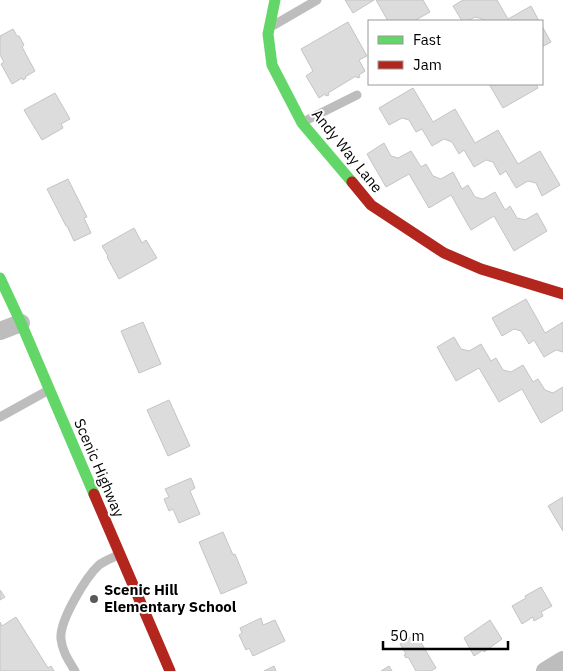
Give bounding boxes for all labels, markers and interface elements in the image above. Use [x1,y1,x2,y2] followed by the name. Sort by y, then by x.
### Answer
[368,20,543,85] legend
[413,30,441,49] text: Fast
[413,55,442,74] text: Jam
[308,105,387,196] street label: Andy Way Lane
[70,416,129,520] street label: Scenic Highway
[104,580,237,616] place label: Scenic Hill Elementary School
[88,593,100,605] marker: Scenic Hill Elementary School
[383,618,508,650] scale bar
[390,626,425,645] text: 50 m

